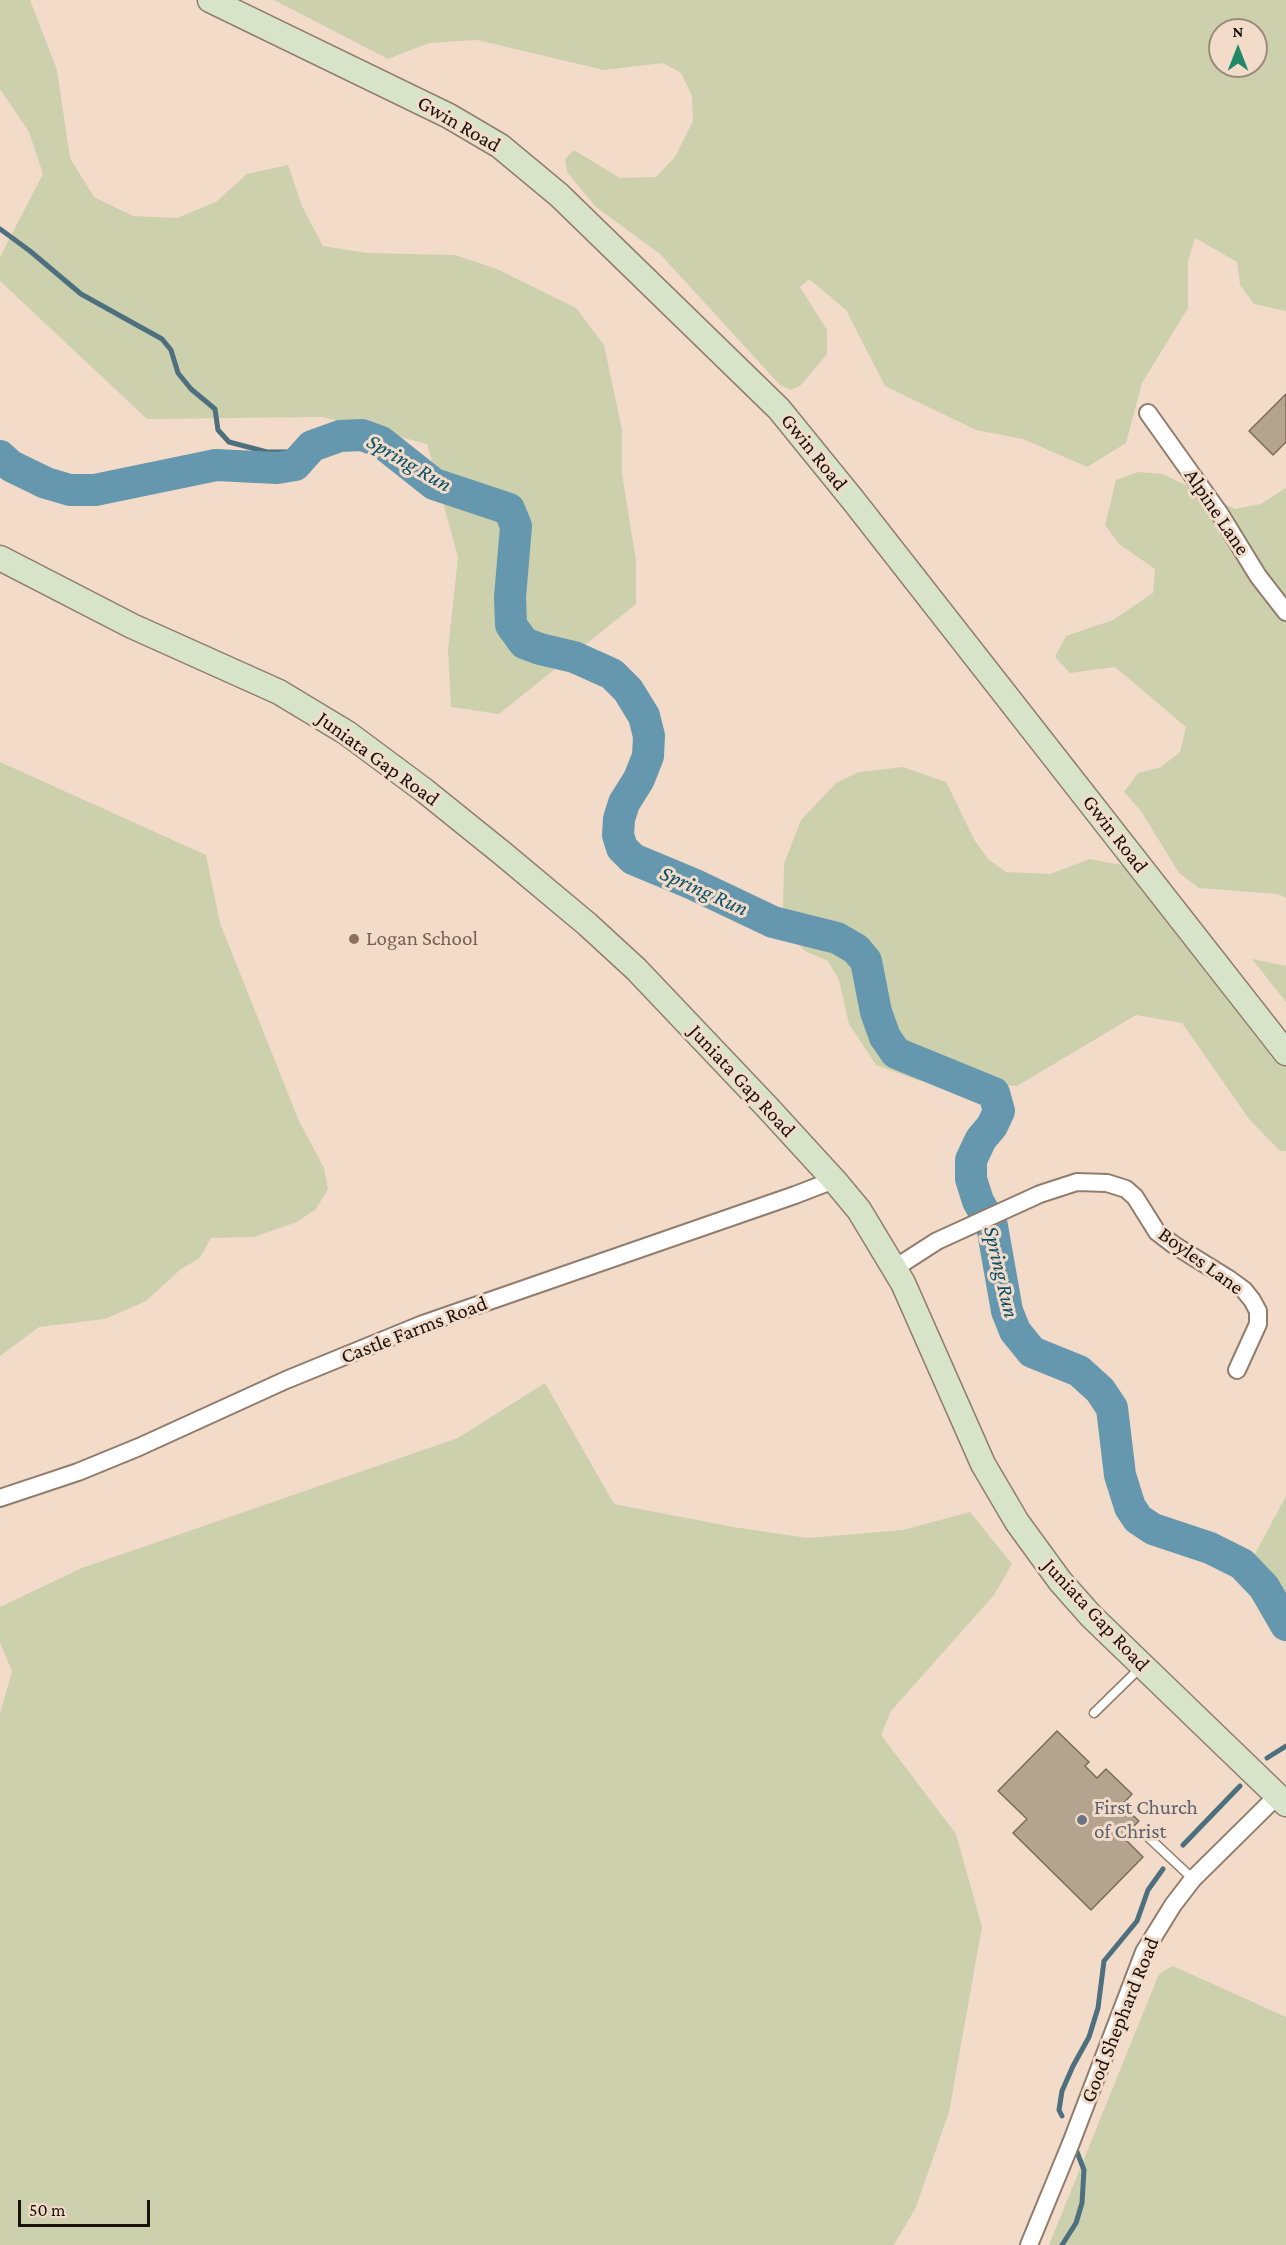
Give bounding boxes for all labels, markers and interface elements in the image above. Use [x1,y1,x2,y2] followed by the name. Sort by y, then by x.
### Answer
[1208,18,1268,78] north arrow
[1233,23,1243,40] text: N
[413,90,505,158] street label: Gwin Road
[775,408,853,496] street label: Gwin Road
[362,428,456,498] water label: Spring Run
[1179,464,1255,560] street label: Alpine Lane
[312,706,444,812] street label: Juniata Gap Road
[1077,790,1153,878] street label: Gwin Road
[656,860,752,922] water label: Spring Run
[366,926,478,952] place label: Logan School
[347,932,361,946] marker: Logan School
[683,1019,801,1143] street label: Juniata Gap Road
[1153,1222,1249,1300] street label: Boyles Lane
[978,1223,1024,1321] water label: Spring Run
[337,1291,491,1369] street label: Castle Farms Road
[1037,1553,1155,1677] street label: Juniata Gap Road
[1094,1795,1198,1845] place label: First Church of Christ
[1075,1813,1089,1827] marker: First Church of Christ
[1075,1934,1165,2106] street label: Good Shephard Road
[21,2188,153,2226] scale bar
[29,2200,66,2220] text: 50 m

